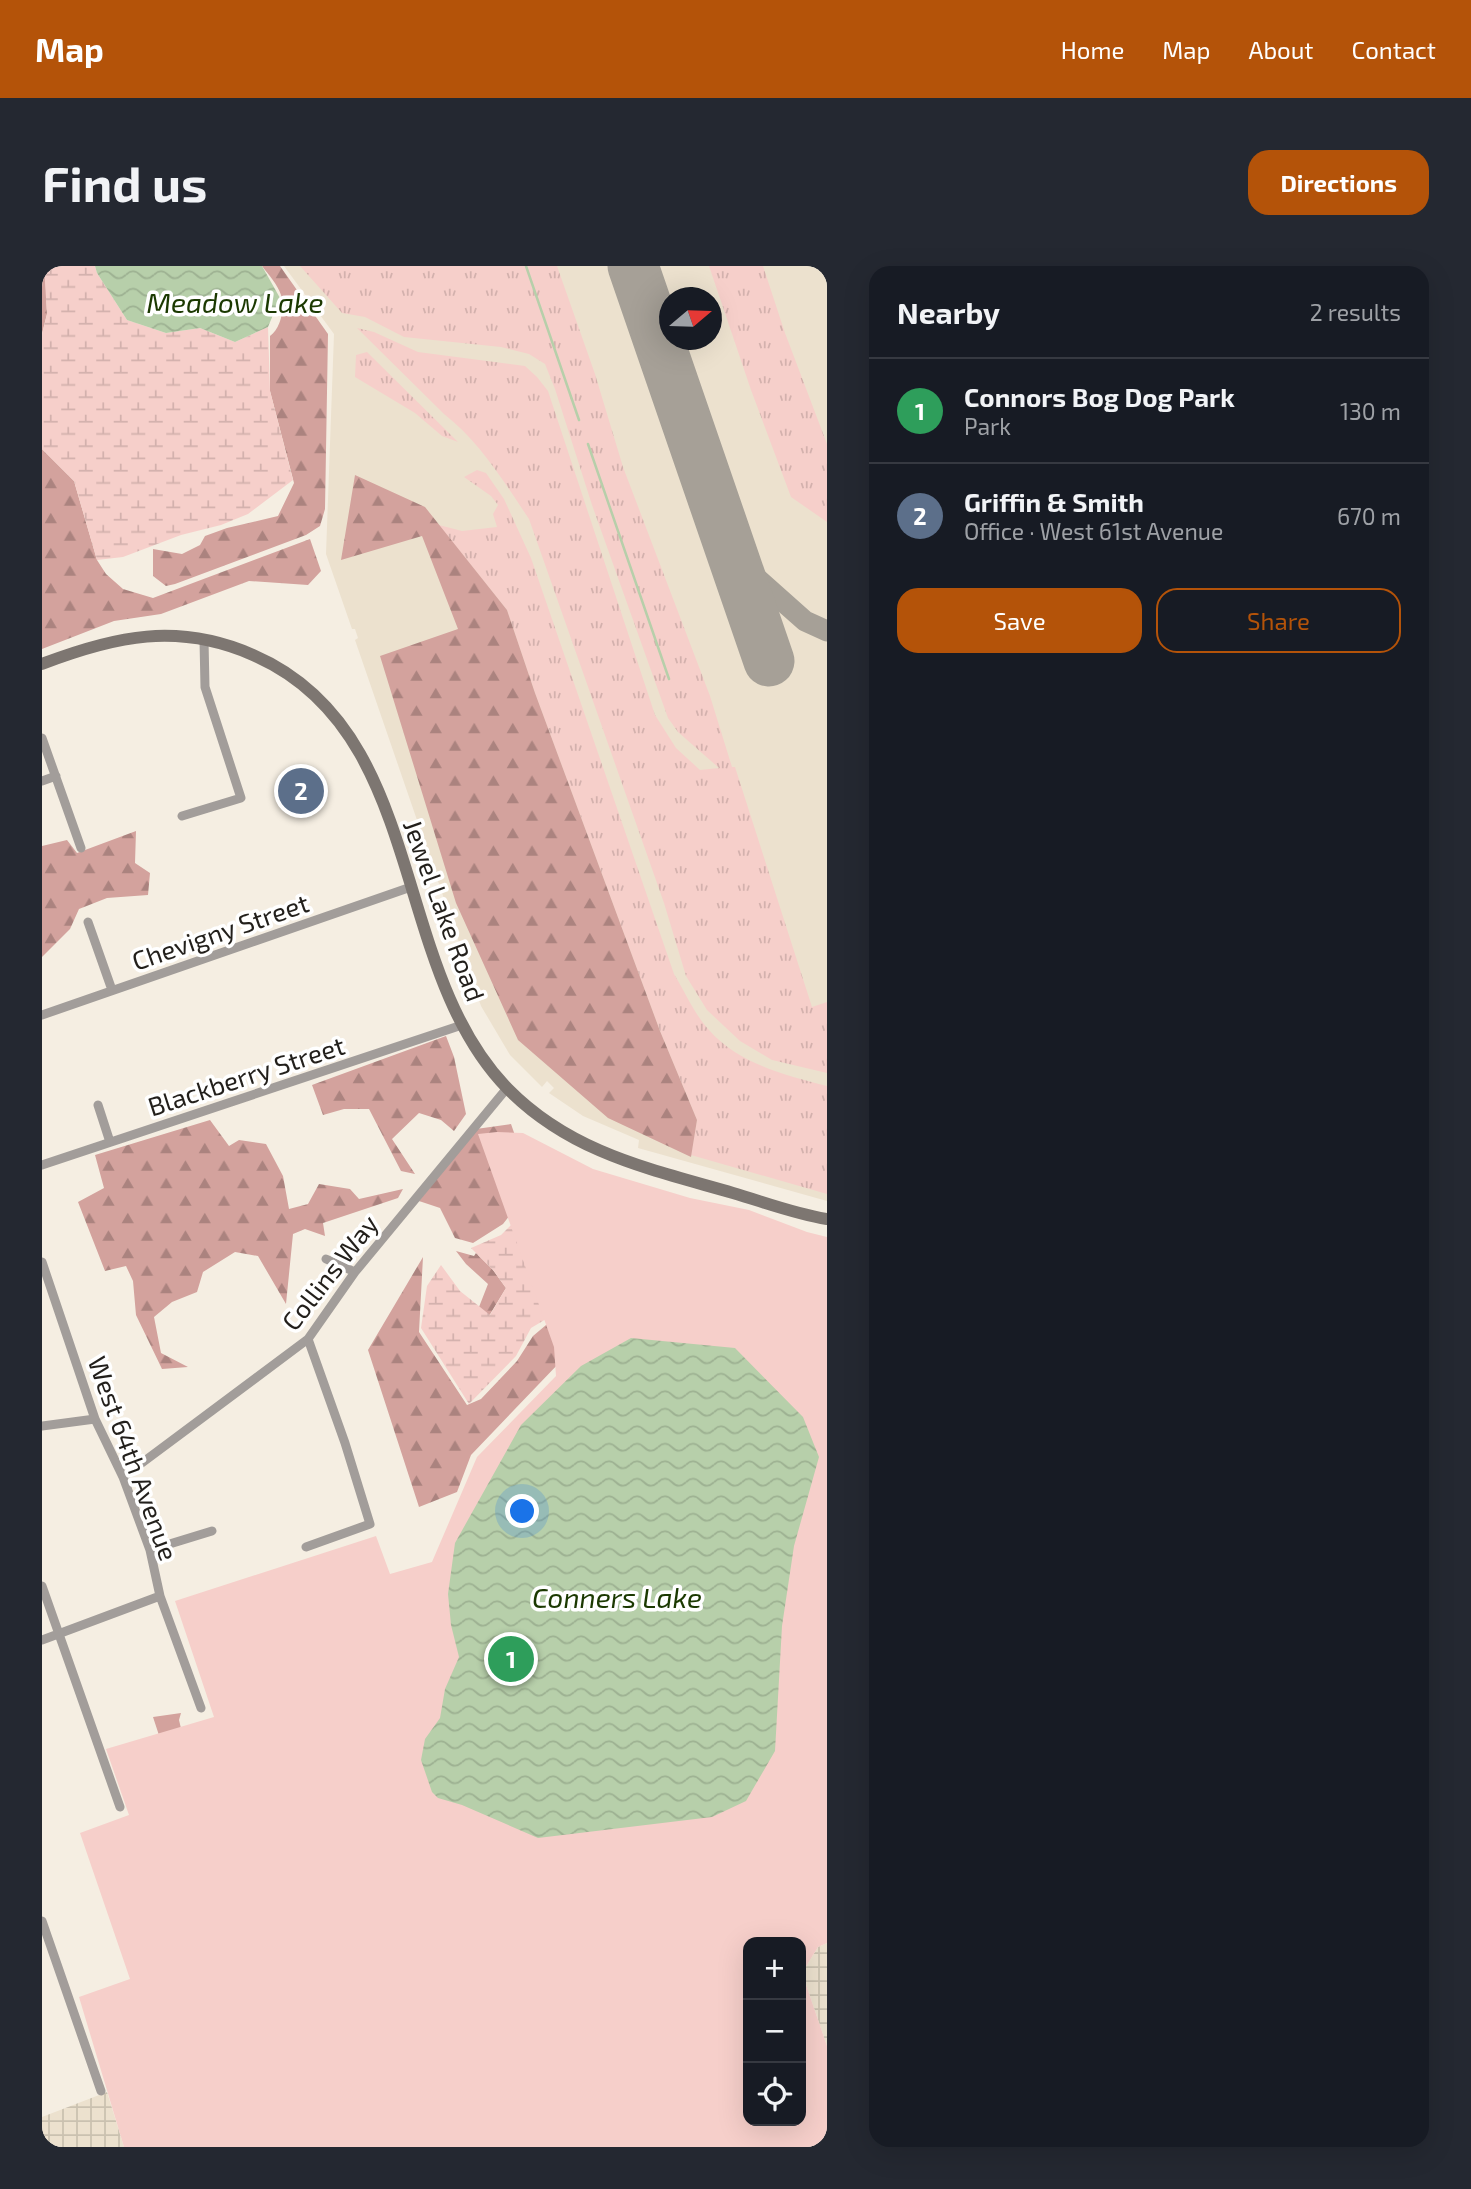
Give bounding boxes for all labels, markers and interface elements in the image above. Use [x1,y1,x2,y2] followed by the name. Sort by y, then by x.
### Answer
[35,29,104,69] text: Map
[1061,35,1124,64] text: Home
[1162,35,1210,64] text: Map
[1248,35,1314,64] text: About
[1352,35,1436,64] text: Contact
[1248,150,1429,215] button: Directions
[42,153,207,212] text: Find us
[146,285,324,319] water label: Meadow Lake
[659,287,722,350] north arrow
[897,294,1000,330] text: Nearby
[1310,298,1401,326] text: 2 results
[964,381,1235,412] text: Connors Bog Dog Park
[915,397,925,425] text: 1
[1340,397,1401,425] text: 130 m
[964,412,1011,440] text: Park
[964,486,1144,517] text: Griffin & Smith
[913,502,927,530] text: 2
[1337,502,1401,530] text: 670 m
[964,517,1223,545] text: Office · West 61st Avenue
[897,588,1142,653] button: Save
[1156,588,1401,653] button: Share
[278,765,324,817] pin: 2
[398,815,492,1005] street label: Jewel Lake Road
[128,886,313,976] street label: Chevigny Street
[144,1029,348,1121] street label: Blackberry Street
[274,1208,384,1336] street label: Collins Way
[83,1352,185,1564] street label: West 64th Avenue
[505,1494,539,1528] your location
[532,1580,702,1614] water label: Conners Lake
[488,1633,534,1685] pin: 1
[743,1937,806,2126] map controls
[743,1937,806,2000] button: +
[743,2000,806,2063] button: −
[743,2063,806,2126] button: locate

